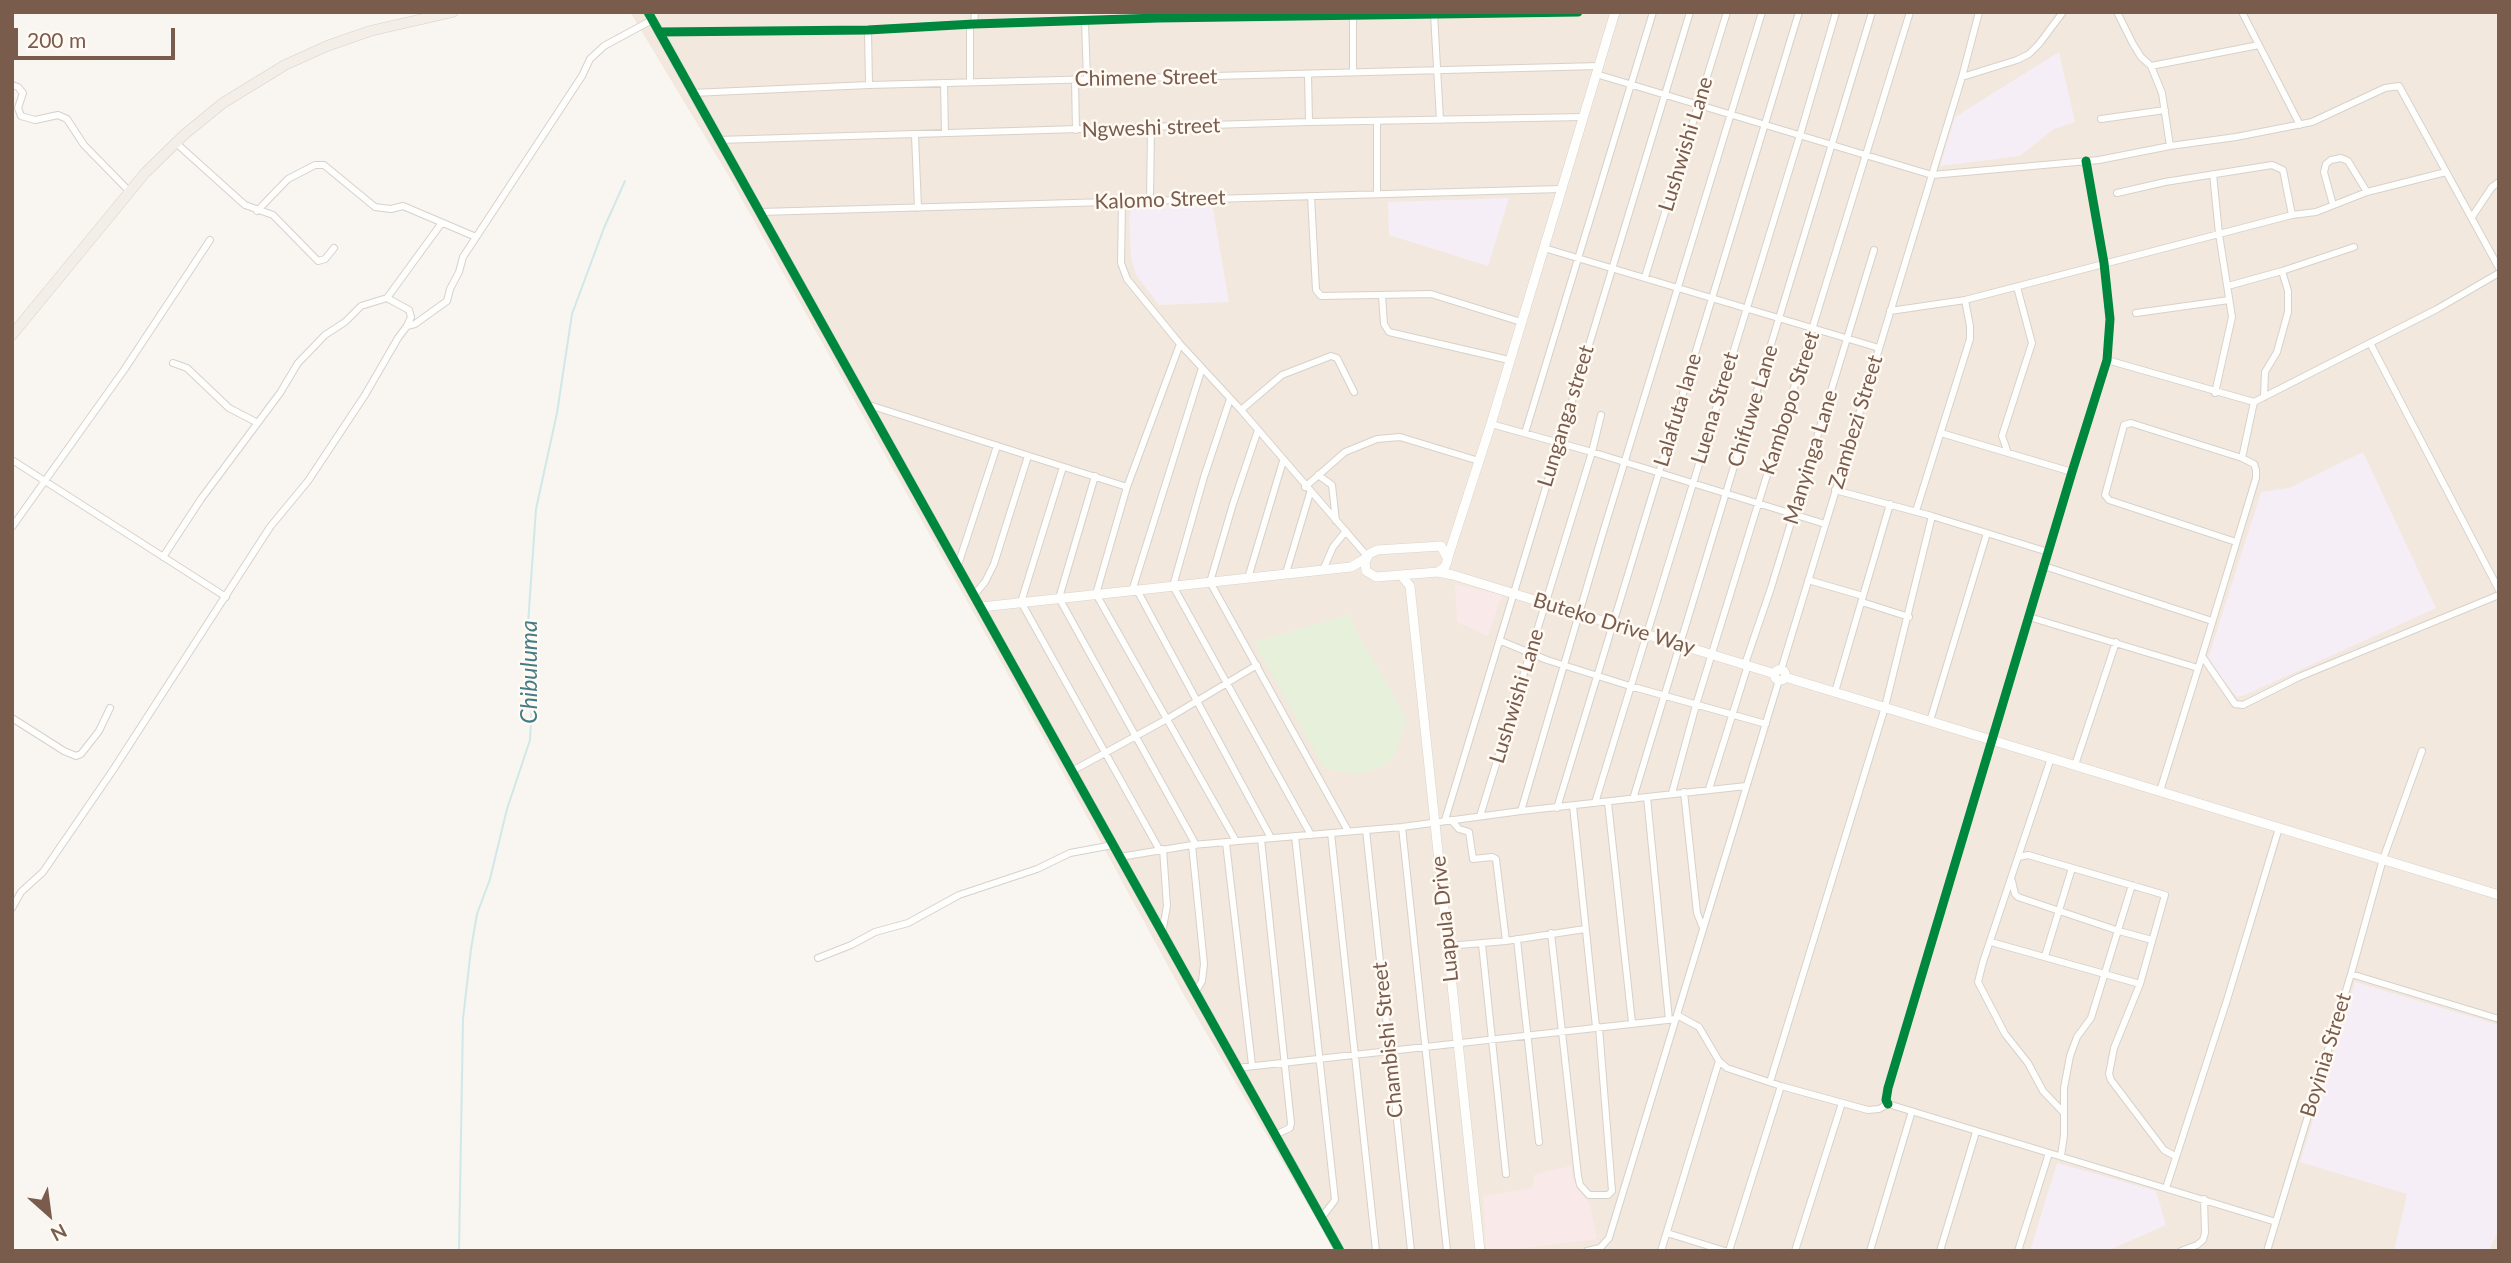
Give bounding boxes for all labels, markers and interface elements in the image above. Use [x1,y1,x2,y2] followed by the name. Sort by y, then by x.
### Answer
[18,14,178,58] scale bar
[27,27,86,52] text: 200 m
[1074,64,1218,92] street label: Chimene Street
[1654,74,1718,214] street label: Lushwishi Lane
[1081,113,1221,143] street label: Ngweshi street
[1094,185,1226,215] street label: Kalomo Street
[1755,328,1825,478] street label: Kambopo Street
[1532,342,1600,490] street label: Lunganga street
[1722,342,1784,470] street label: Chifuwe Lane
[1686,349,1744,467] street label: Luena Street
[1649,350,1707,470] street label: Lalafuta lane
[1824,352,1888,492] street label: Zambezi Street
[1779,387,1843,527] street label: Manyinga Lane
[1530,587,1698,661] street label: Buteko Drive Way
[516,620,544,724] water label: Chibuluma
[1485,626,1549,766] street label: Lushwishi Lane
[1426,855,1464,983] street label: Luapula Drive
[1367,961,1409,1119] street label: Chambishi Street
[2295,990,2357,1120] street label: Boyinia Street
[14,1179,84,1249] north arrow
[47,1219,71,1247] text: N

